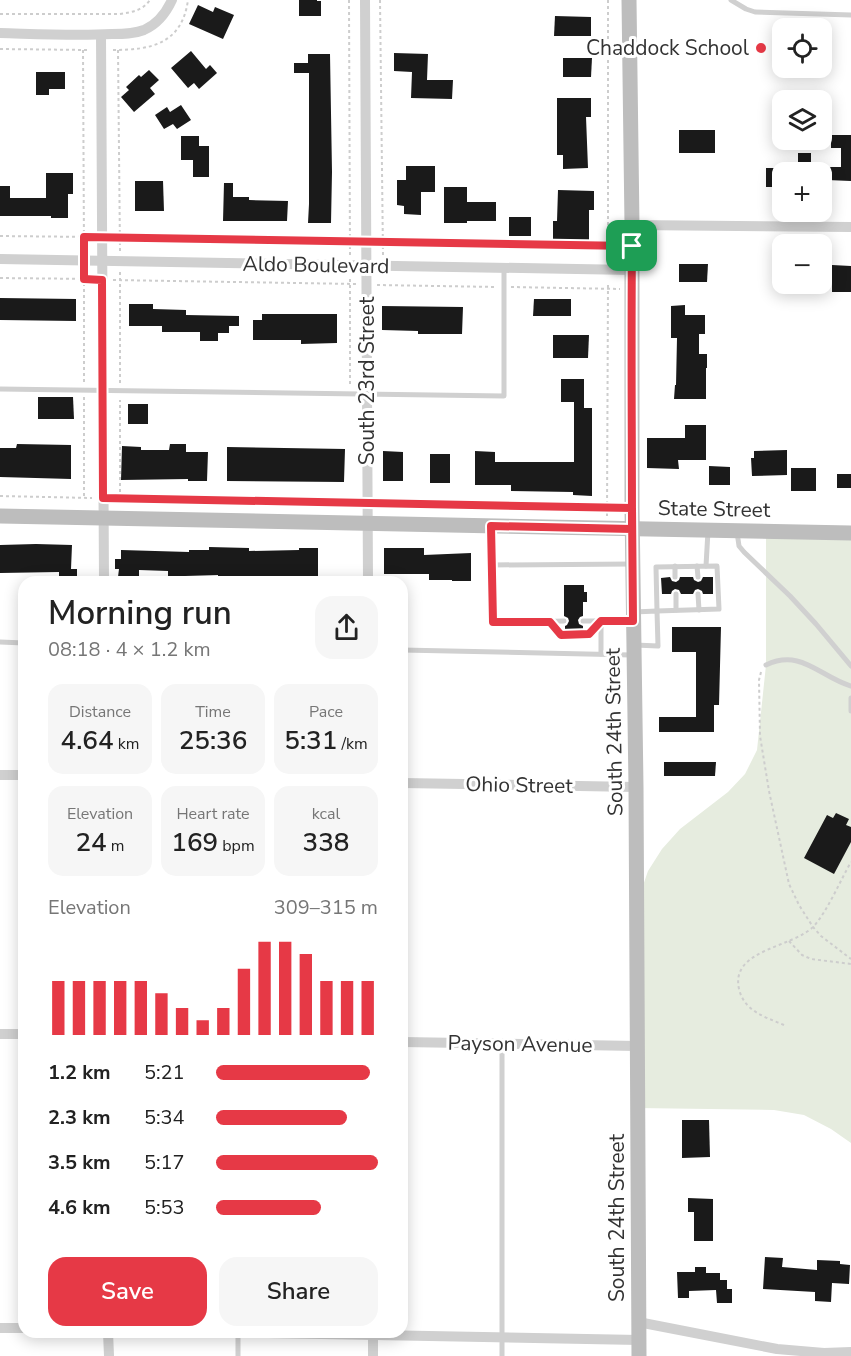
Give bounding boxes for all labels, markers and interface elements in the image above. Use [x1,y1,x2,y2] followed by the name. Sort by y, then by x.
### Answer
[772,18,832,294] map controls
[772,18,832,78] button: locate
[586,34,750,62] place label: Chaddock School
[754,41,768,55] marker: Chaddock School
[772,90,832,150] button: layers
[772,162,832,222] button: +
[606,220,657,271] pin
[615,229,648,262] icon: arrive
[772,234,832,294] button: −
[242,250,390,280] street label: Aldo Boulevard
[353,296,381,465] street label: South 23rd Street
[658,494,771,524] street label: State Street
[48,591,232,636] text: Morning run
[315,596,378,659] button: share
[48,636,211,663] text: 08:18 · 4 × 1.2 km
[599,647,629,816] street label: South 24th Street
[69,701,131,723] text: Distance
[195,701,231,723] text: Time
[309,701,343,723] text: Pace
[61,723,114,758] text: 4.64
[179,723,247,758] text: 25:36
[284,723,337,758] text: 5:31
[114,733,139,755] text: km
[337,733,368,755] text: /km
[465,770,574,800] street label: Ohio Street
[67,803,133,825] text: Elevation
[176,803,250,825] text: Heart rate
[312,803,340,825] text: kcal
[75,825,107,860] text: 24
[171,825,218,860] text: 169
[303,825,349,860] text: 338
[107,835,125,857] text: m
[218,835,255,857] text: bpm
[48,894,131,921] text: Elevation
[274,894,378,921] text: 309–315 m
[447,1029,593,1059] street label: Payson Avenue
[48,1059,111,1086] text: 1.2 km
[144,1059,185,1086] text: 5:21
[48,1104,111,1131] text: 2.3 km
[144,1104,185,1131] text: 5:34
[603,1133,631,1302] street label: South 24th Street
[48,1149,111,1176] text: 3.5 km
[144,1149,185,1176] text: 5:17
[48,1194,111,1221] text: 4.6 km
[144,1194,185,1221] text: 5:53
[48,1257,207,1326] button: Save
[219,1257,378,1326] button: Share

